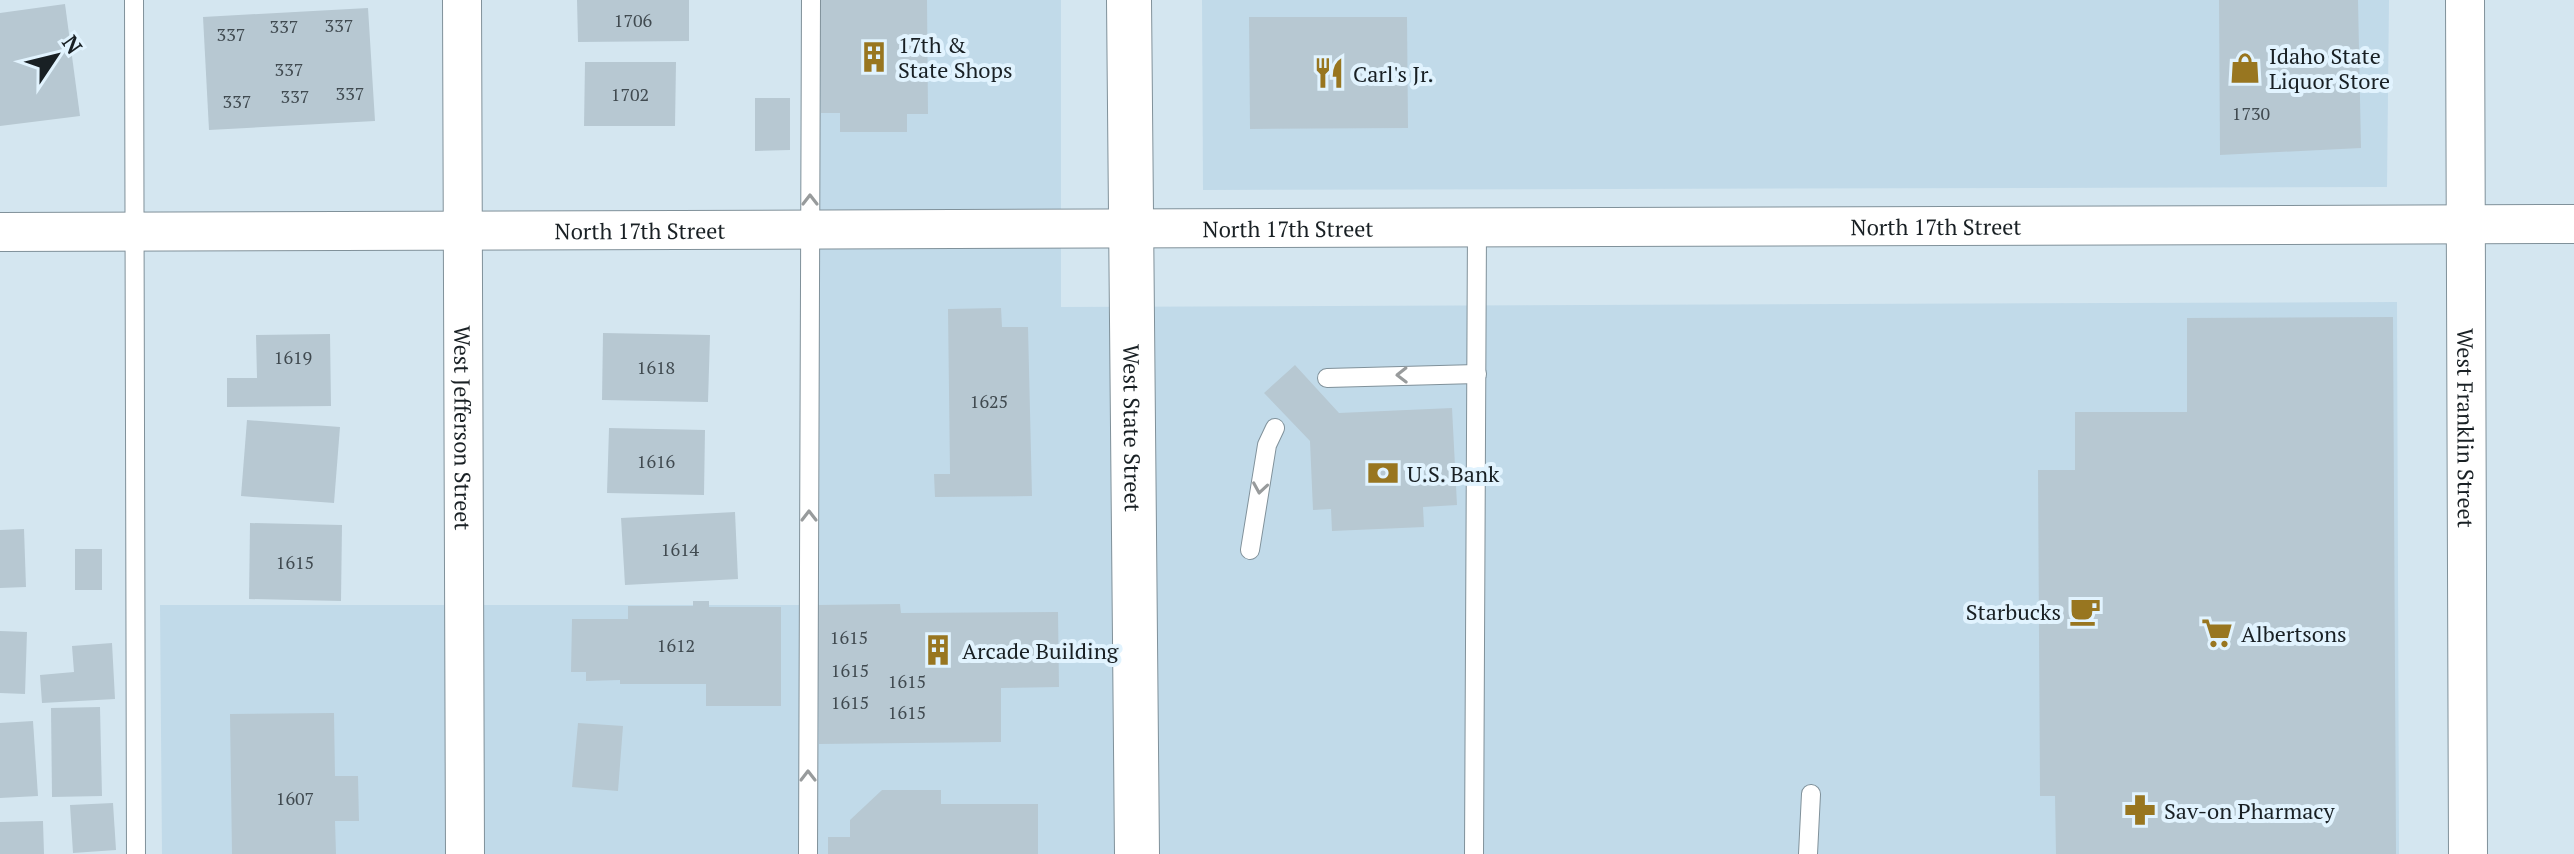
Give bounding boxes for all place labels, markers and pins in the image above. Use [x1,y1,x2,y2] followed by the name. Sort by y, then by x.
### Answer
[898,30,1013,84] place label: 17th & State Shops
[857,40,891,74] building icon: 17th & State Shops
[2269,41,2390,95] place label: Idaho State Liquor Store
[2228,51,2262,85] shop icon: Idaho State Liquor Store
[1312,56,1346,90] restaurant icon: Carl's Jr.
[1353,59,1434,88] place label: Carl's Jr.
[1366,456,1400,490] bank icon: U.S. Bank
[1407,459,1500,488] place label: U.S. Bank
[2068,594,2102,628] cafe icon: Starbucks
[1966,597,2061,626] place label: Starbucks
[2200,616,2234,650] supermarket icon: Albertsons
[2241,619,2347,648] place label: Albertsons
[921,633,955,667] building icon: Arcade Building
[962,636,1119,665] place label: Arcade Building
[2123,793,2157,827] pharmacy icon: Sav-on Pharmacy
[2164,796,2336,825] place label: Sav-on Pharmacy

